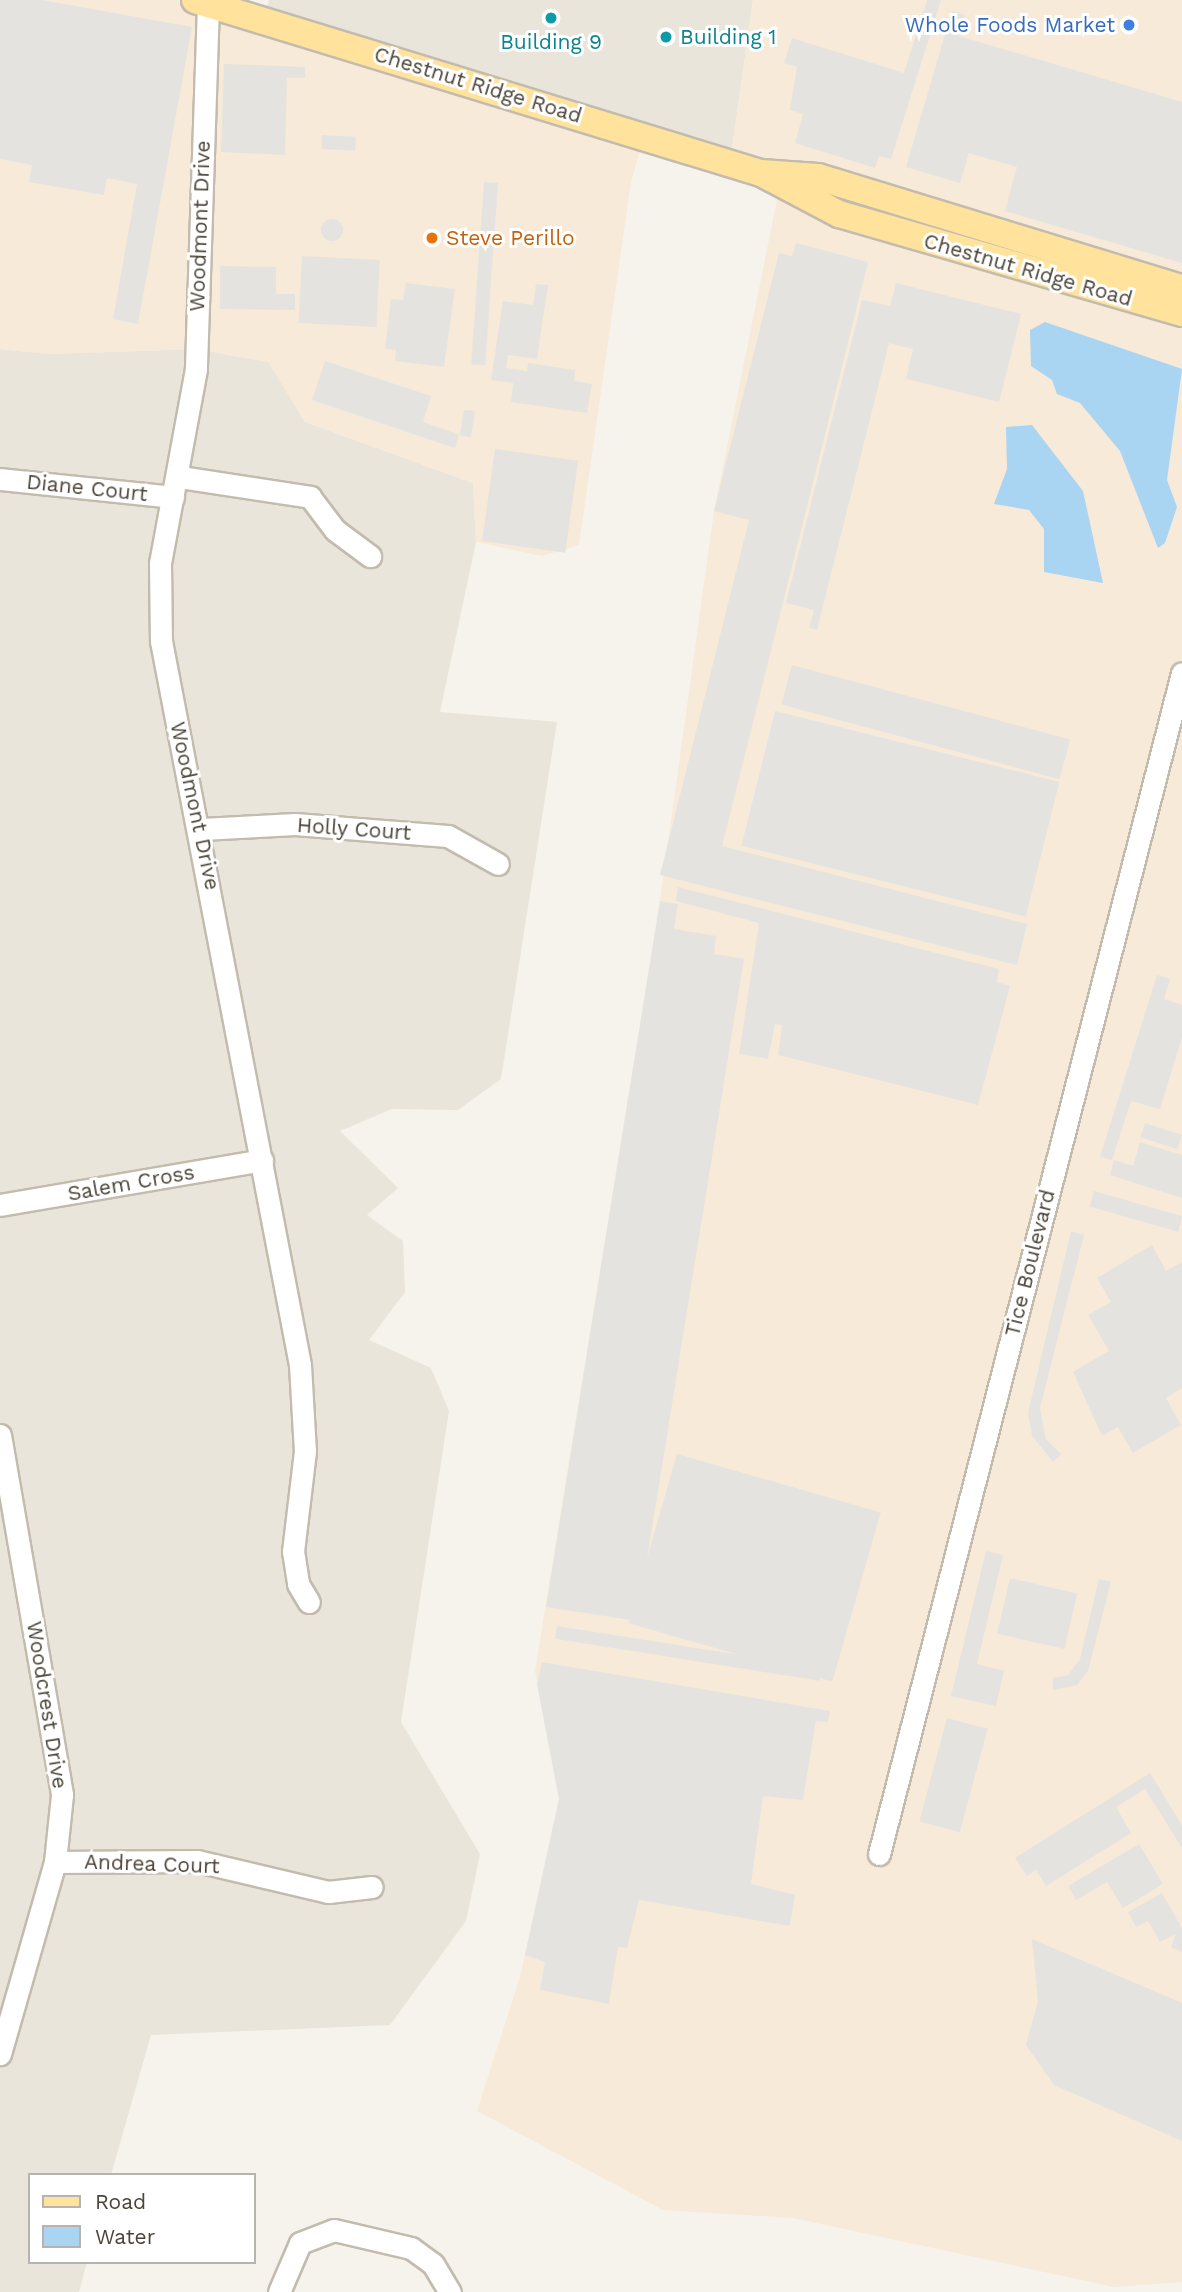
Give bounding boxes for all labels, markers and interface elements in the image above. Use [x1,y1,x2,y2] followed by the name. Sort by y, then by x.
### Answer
[543,10,559,26] marker: Building 9
[905,12,1115,38] place label: Whole Foods Market
[1121,17,1137,33] marker: Whole Foods Market
[680,24,777,50] place label: Building 1
[500,29,602,55] place label: Building 9
[658,29,674,45] marker: Building 1
[371,41,585,129] street label: Chestnut Ridge Road
[184,140,216,312] street label: Woodmont Drive
[446,225,575,251] place label: Steve Perillo
[921,228,1135,312] street label: Chestnut Ridge Road
[424,230,440,246] marker: Steve Perillo
[25,469,149,507] street label: Diane Court
[165,720,225,892] street label: Woodmont Drive
[296,812,412,846] street label: Holly Court
[66,1159,196,1207] street label: Salem Cross
[1000,1187,1060,1339] street label: Tice Boulevard
[21,1619,73,1791] street label: Woodcrest Drive
[84,1849,220,1879] street label: Andrea Court
[28,2173,256,2264] legend
[95,2189,146,2214] text: Road
[95,2224,155,2249] text: Water

